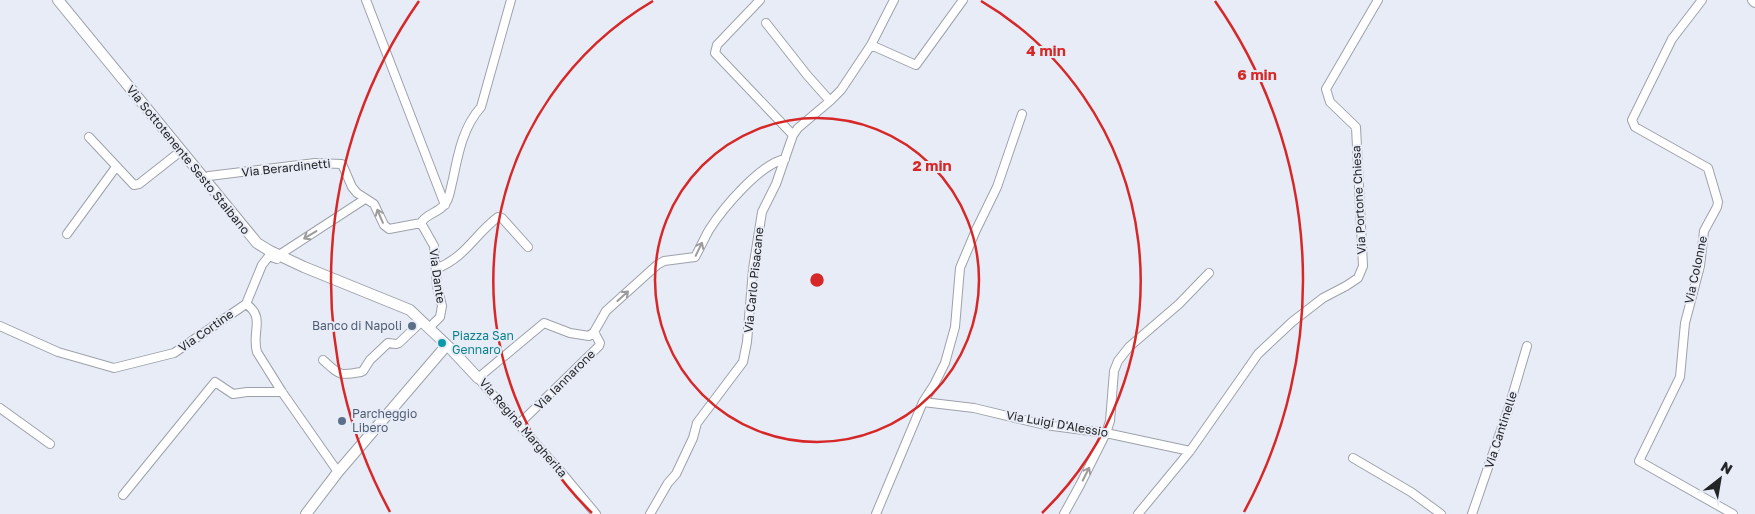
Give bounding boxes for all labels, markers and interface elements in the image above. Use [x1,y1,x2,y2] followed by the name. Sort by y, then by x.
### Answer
[1026,41,1066,59] text: 4 min
[1237,65,1277,83] text: 6 min
[123,82,253,237] street label: Via Sottotenente Sesto Staibano
[1348,145,1369,255] street label: Via Portone Chiesa
[241,155,331,180] street label: Via Berardinetti
[912,156,952,174] text: 2 min
[374,209,384,224] one-way arrow
[740,226,767,334] street label: Via Carlo Pisacane
[304,231,318,241] one-way arrow
[1681,235,1710,305] street label: Via Colonne
[694,241,704,256] one-way arrow
[426,248,449,304] street label: Via Dante
[808,271,826,289] centre of rings
[616,290,629,302] one-way arrow
[175,306,236,355] street label: Via Cortine
[312,318,402,333] place label: Banco di Napoli
[406,320,418,332] marker: Banco di Napoli
[452,328,514,357] place label: Piazza San Gennaro
[436,337,448,349] marker: Piazza San Gennaro
[531,346,598,413] street label: Via Iannarone
[476,375,571,480] street label: Via Regina Margherita
[1481,389,1520,470] street label: Via Cantinelle
[352,406,417,435] place label: Parcheggio Libero
[1005,407,1109,440] street label: Via Luigi D'Alessio
[336,415,348,427] marker: Parcheggio Libero
[1695,454,1745,504] north arrow
[1718,457,1736,477] text: N
[1082,467,1091,482] one-way arrow

